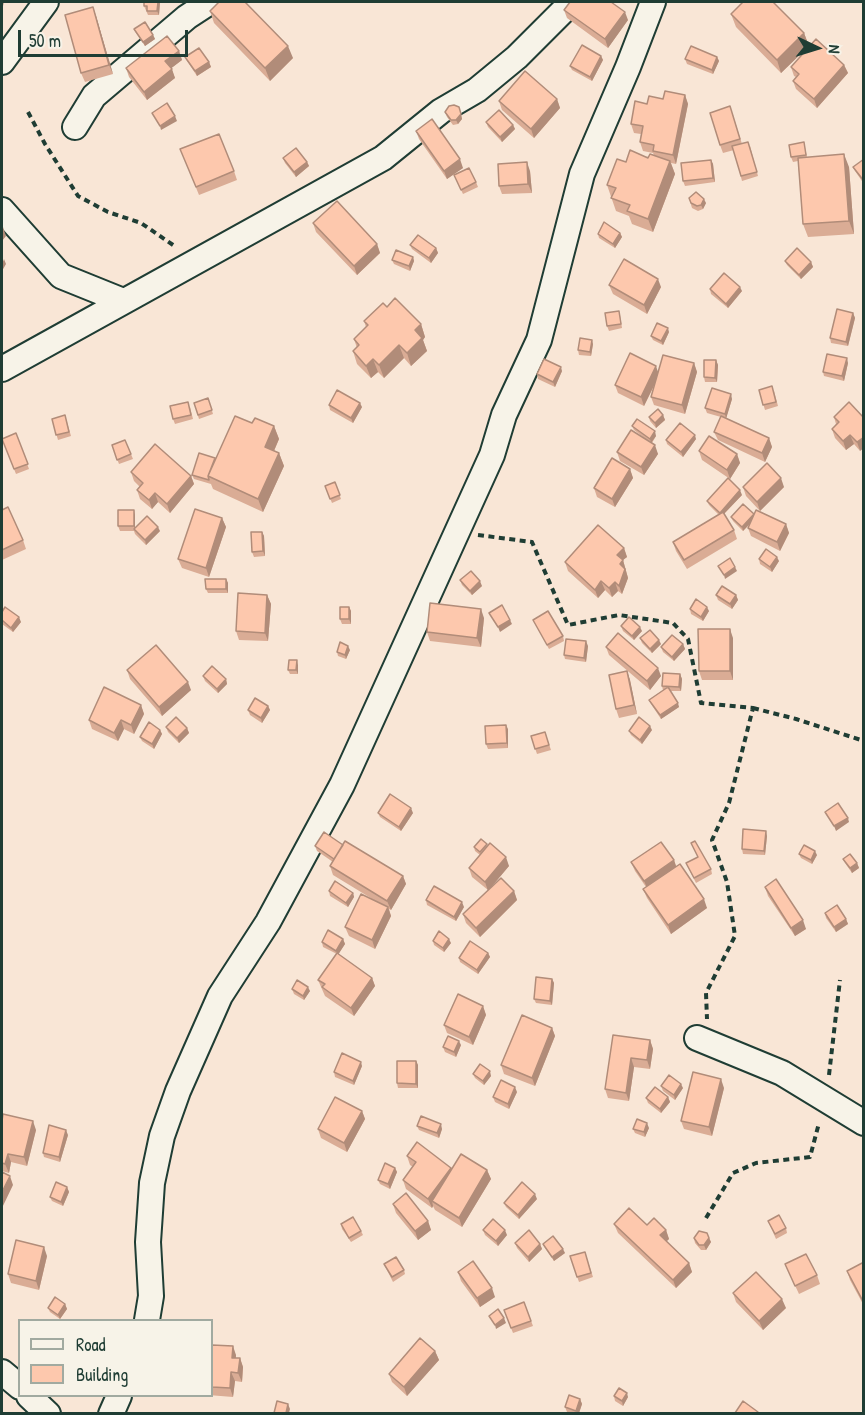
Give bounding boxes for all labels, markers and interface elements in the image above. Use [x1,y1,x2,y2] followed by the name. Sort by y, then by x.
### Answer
[21,18,190,56] scale bar
[787,18,847,78] north arrow
[29,28,61,53] text: 50 m
[824,44,846,54] text: N
[18,1319,213,1397] legend
[76,1332,106,1357] text: Road
[76,1362,128,1387] text: Building

